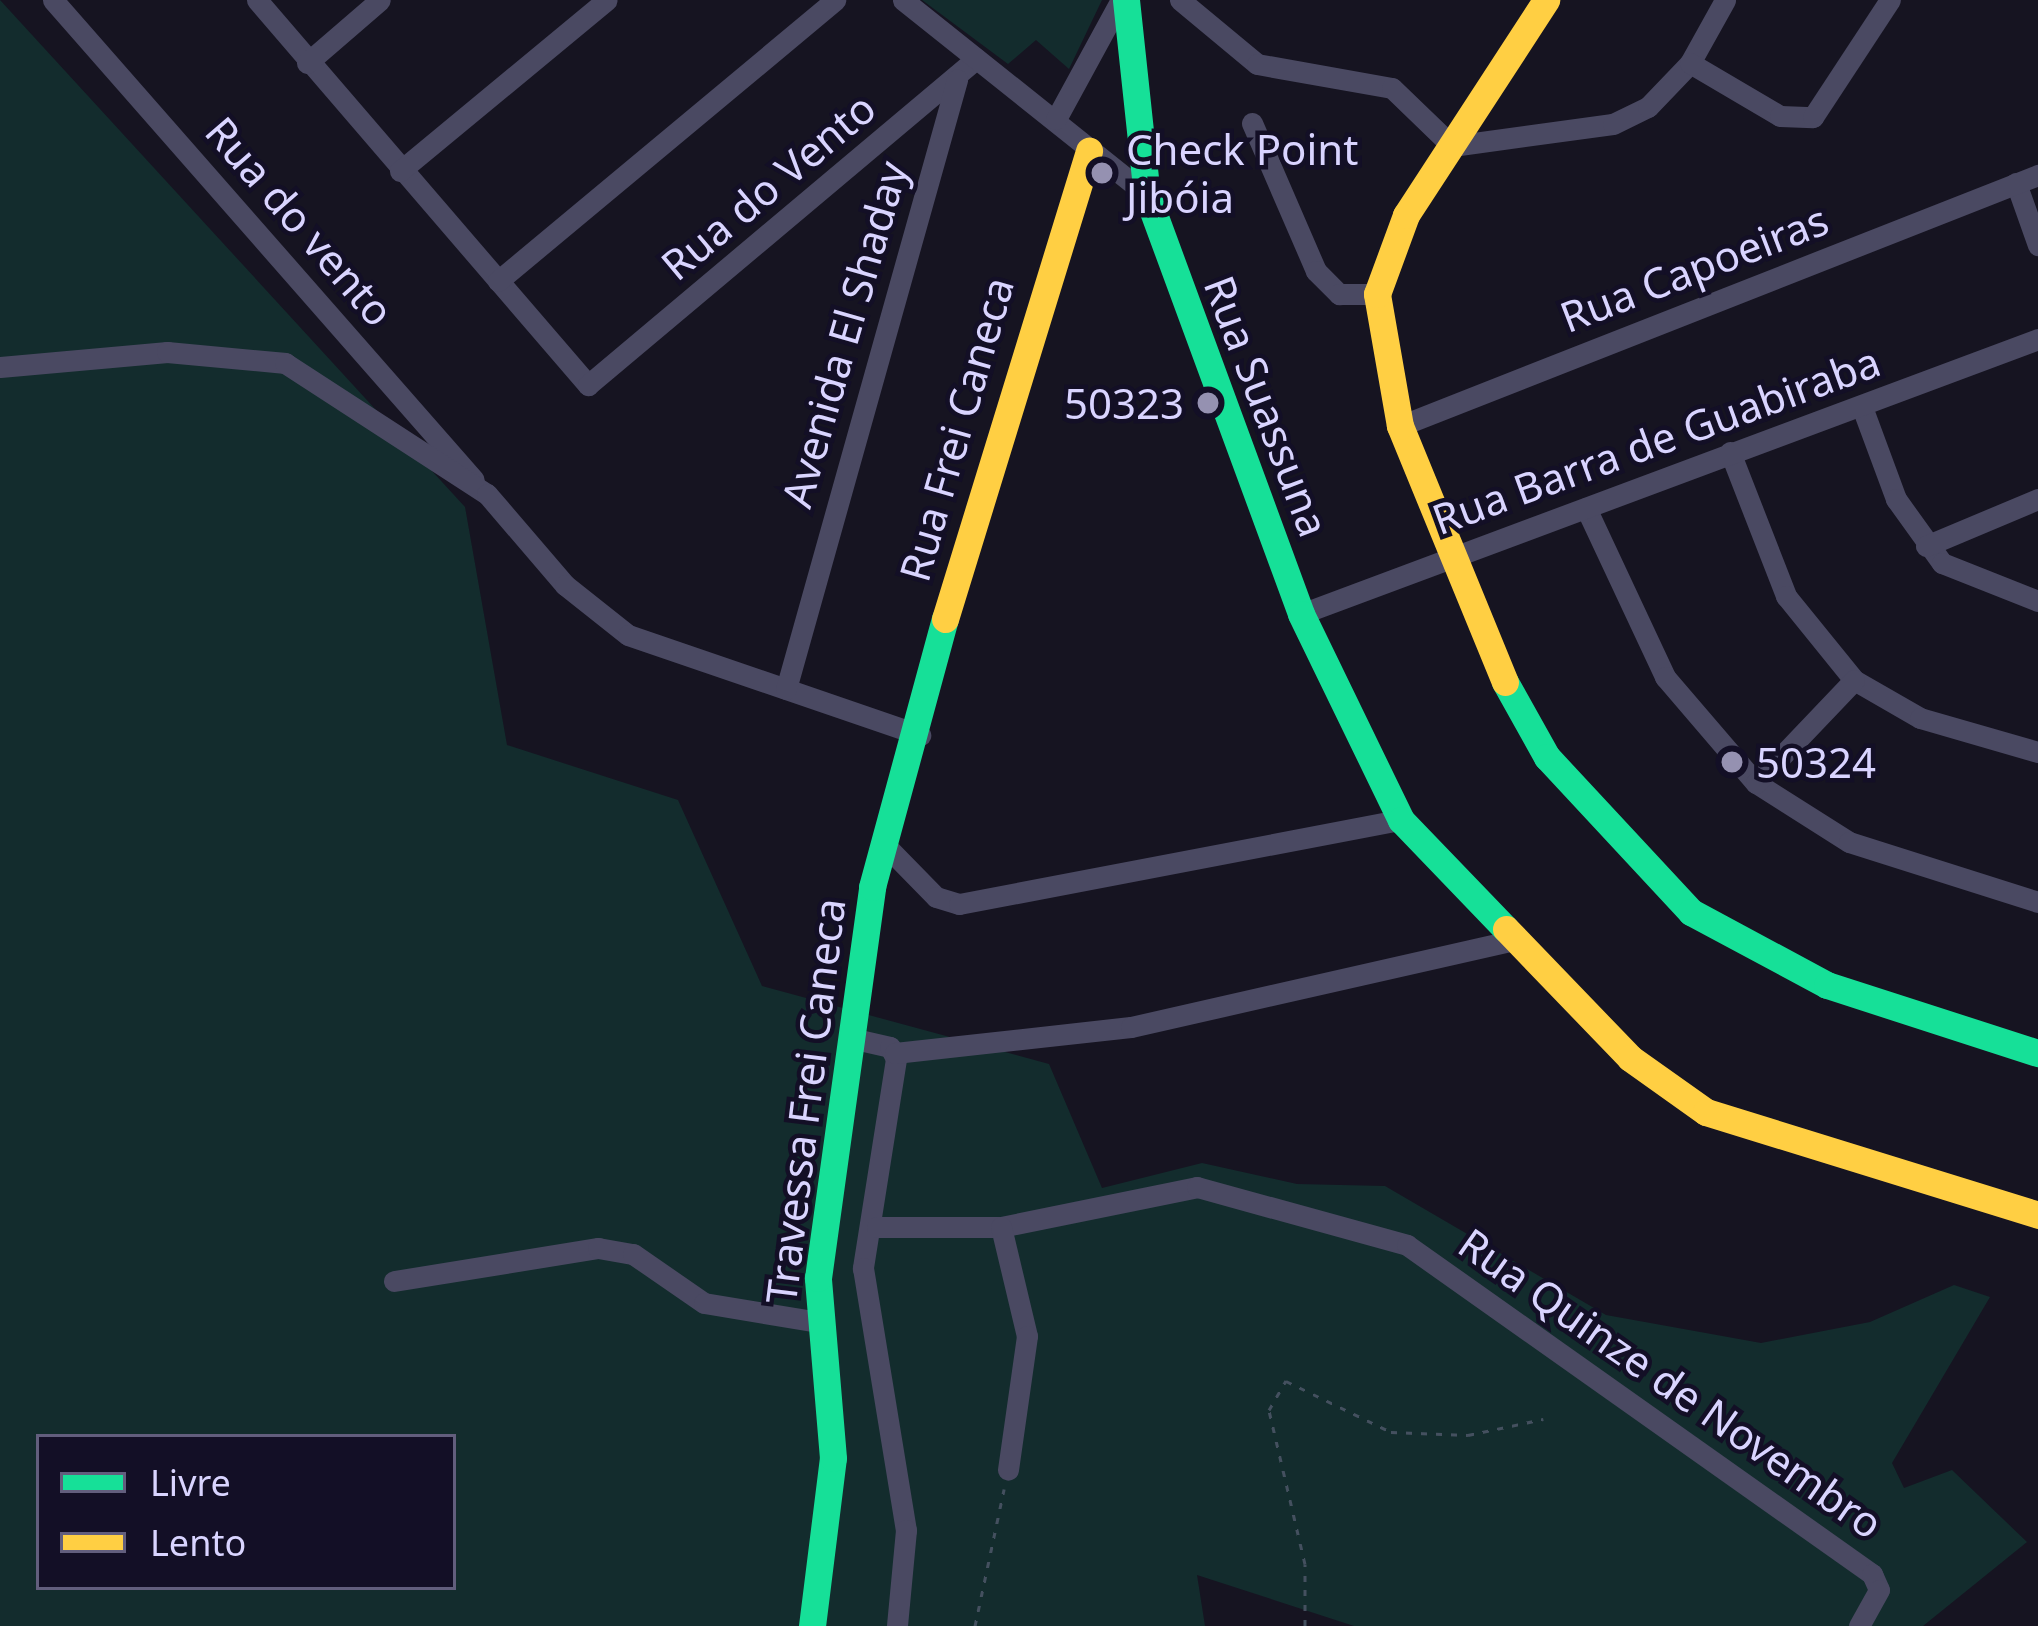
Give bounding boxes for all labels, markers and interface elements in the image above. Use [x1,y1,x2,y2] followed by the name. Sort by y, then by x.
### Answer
[651,82,885,290] street label: Rua do Vento
[196,106,404,336] street label: Rua do vento
[1126,124,1358,222] place label: Check Point Jibóia
[771,155,917,513] street label: Avenida El Shaday
[1089,160,1115,186] marker: Check Point Jibóia
[1553,194,1835,342] street label: Rua Capoeiras
[1194,269,1340,543] street label: Rua Suassuna
[889,271,1023,587] street label: Rua Frei Caneca
[1425,336,1887,544] street label: Rua Barra de Guabiraba
[1064,378,1184,428] place label: 50323
[1195,390,1221,416] marker: 50323
[1756,737,1876,787] place label: 50324
[1719,749,1745,775] marker: 50324
[755,895,855,1307] street label: Travessa Frei Caneca
[1450,1217,1892,1549] street label: Rua Quinze de Novembro
[36,1434,456,1590] legend
[150,1458,231,1507] text: Livre
[150,1518,246,1567] text: Lento

